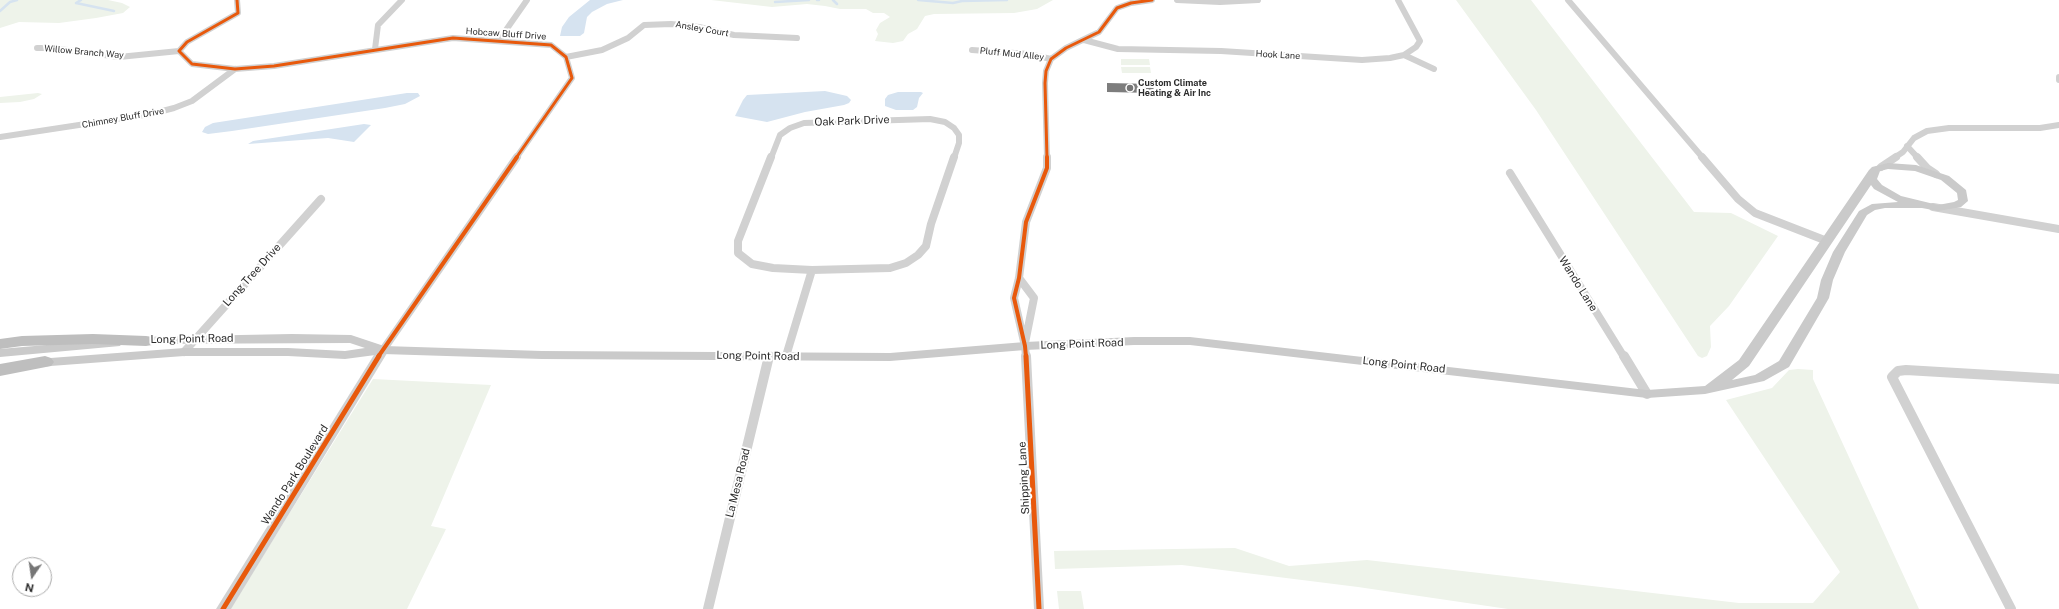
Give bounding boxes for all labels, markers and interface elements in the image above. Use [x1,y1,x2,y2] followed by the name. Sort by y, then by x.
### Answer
[674,19,730,39] street label: Ansley Court
[465,26,547,42] street label: Hobcaw Bluff Drive
[44,43,124,61] street label: Willow Branch Way
[979,45,1045,63] street label: Pluff Mud Alley
[1255,48,1301,62] street label: Hook Lane
[1138,78,1211,99] place label: Custom Climate Heating & Air Inc
[1125,83,1135,93] marker: Custom Climate Heating & Air Inc
[81,105,165,131] street label: Chimney Bluff Drive
[814,113,890,129] street label: Oak Park Drive
[220,241,284,309] street label: Long Tree Drive
[1556,254,1600,314] street label: Wando Lane
[150,332,234,346] street label: Long Point Road
[1040,336,1124,352] street label: Long Point Road
[716,349,800,363] street label: Long Point Road
[1362,354,1446,376] street label: Long Point Road
[259,423,331,527] street label: Wando Park Boulevard
[1015,441,1033,515] street label: Shipping Lane
[723,447,753,519] street label: La Mesa Road
[12,557,52,597] north arrow
[24,581,35,595] text: N

